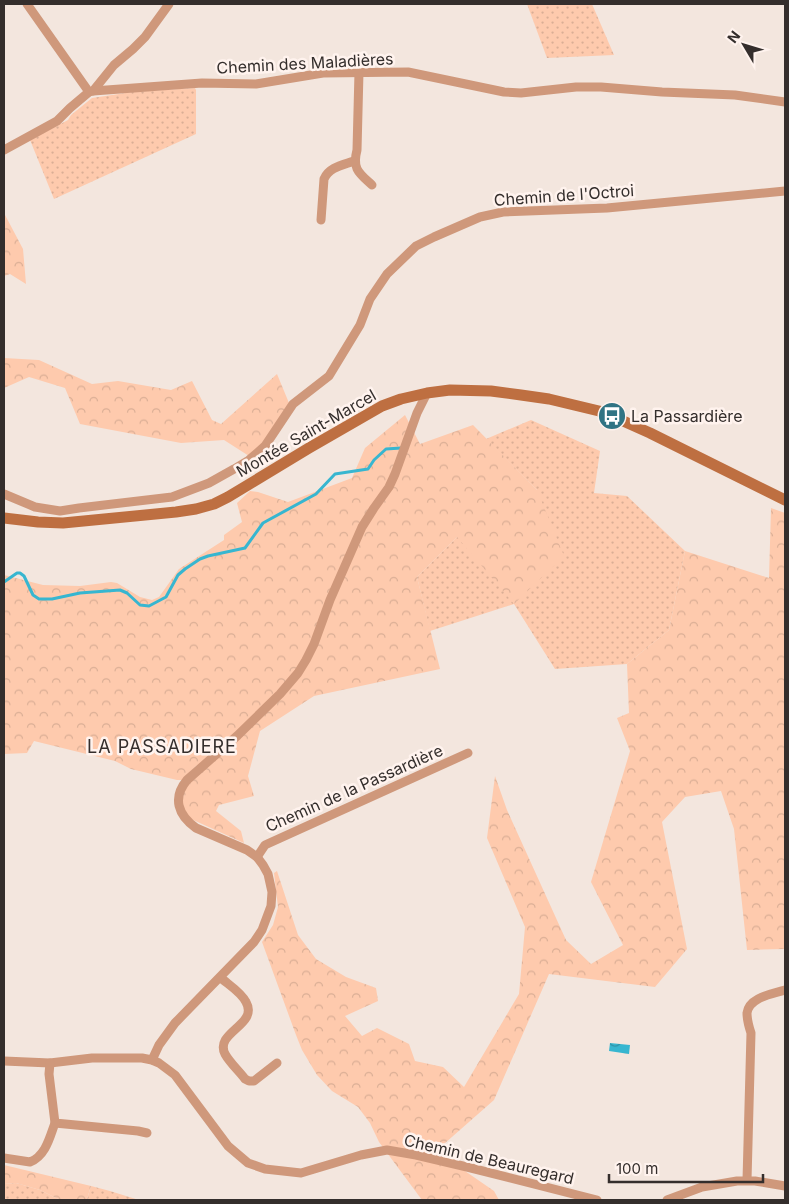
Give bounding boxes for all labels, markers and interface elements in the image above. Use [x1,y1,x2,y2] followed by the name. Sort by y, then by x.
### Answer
[719,20,769,70] north arrow
[723,27,743,46] text: N
[216,48,394,78] street label: Chemin des Maladières
[493,180,635,210] street label: Chemin de l'Octroi
[233,385,379,481] street label: Montée Saint-Marcel
[597,401,627,431] bus stop icon: La Passardière
[631,406,742,426] place label: La Passardière
[87,736,237,757] district label: LA PASSADIERE
[262,740,446,836] street label: Chemin de la Passardière
[402,1130,576,1188] street label: Chemin de Beauregard
[609,1152,763,1184] scale bar
[616,1159,658,1178] text: 100 m

